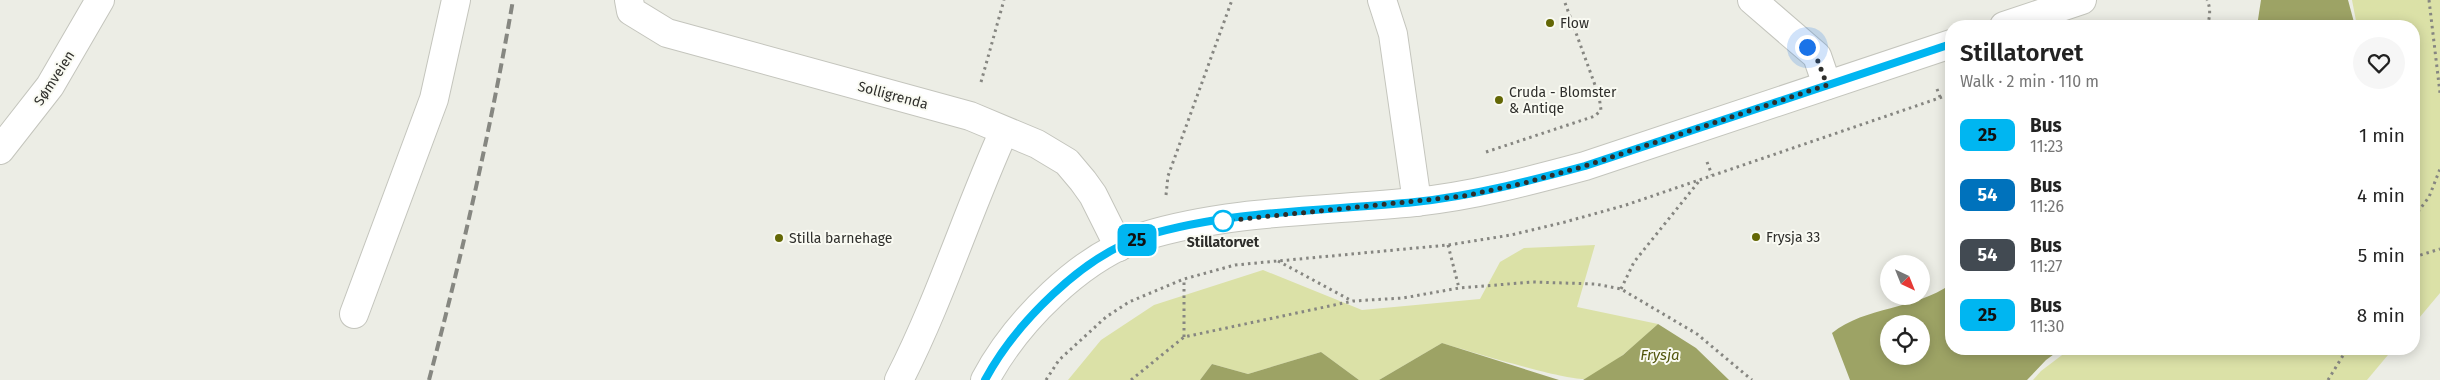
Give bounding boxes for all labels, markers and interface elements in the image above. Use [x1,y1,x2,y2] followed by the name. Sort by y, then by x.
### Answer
[1560,15,1589,32] place label: Flow
[1544,17,1556,29] marker: Flow
[1795,35,1820,60] your location
[2353,37,2405,89] button: heart
[1960,39,2083,67] text: Stillatorvet
[30,48,78,109] street label: Sømveien
[1960,72,2099,91] text: Walk · 2 min · 110 m
[856,78,930,113] street label: Solligrenda
[1509,84,1617,117] place label: Cruda - Blomster & Antiqe
[1493,94,1505,106] marker: Cruda - Blomster & Antiqe
[2030,114,2062,137] text: Bus
[1978,124,1997,146] text: 25
[2359,124,2405,147] text: 1 min
[2030,137,2063,156] text: 11:23
[2030,174,2062,197] text: Bus
[1978,184,1997,206] text: 54
[2357,184,2405,207] text: 4 min
[2030,197,2064,216] text: 11:26
[1212,210,1234,232] marker: Stillatorvet
[1114,224,1160,256] line badge: 25
[1128,229,1146,251] text: 25
[1766,229,1820,246] place label: Frysja 33
[789,230,893,247] place label: Stilla barnehage
[1750,231,1762,243] marker: Frysja 33
[773,232,785,244] marker: Stilla barnehage
[1187,234,1260,251] place label: Stillatorvet
[2030,234,2062,257] text: Bus
[1978,244,1997,266] text: 54
[2358,244,2405,267] text: 5 min
[1880,255,1930,305] north arrow
[1880,255,1930,365] map controls
[2030,257,2062,276] text: 11:27
[2030,294,2062,317] text: Bus
[1978,304,1997,326] text: 25
[2357,304,2405,327] text: 8 min
[1880,315,1930,365] button: locate
[2030,317,2065,336] text: 11:30
[1640,346,1680,364] water label: Frysja

